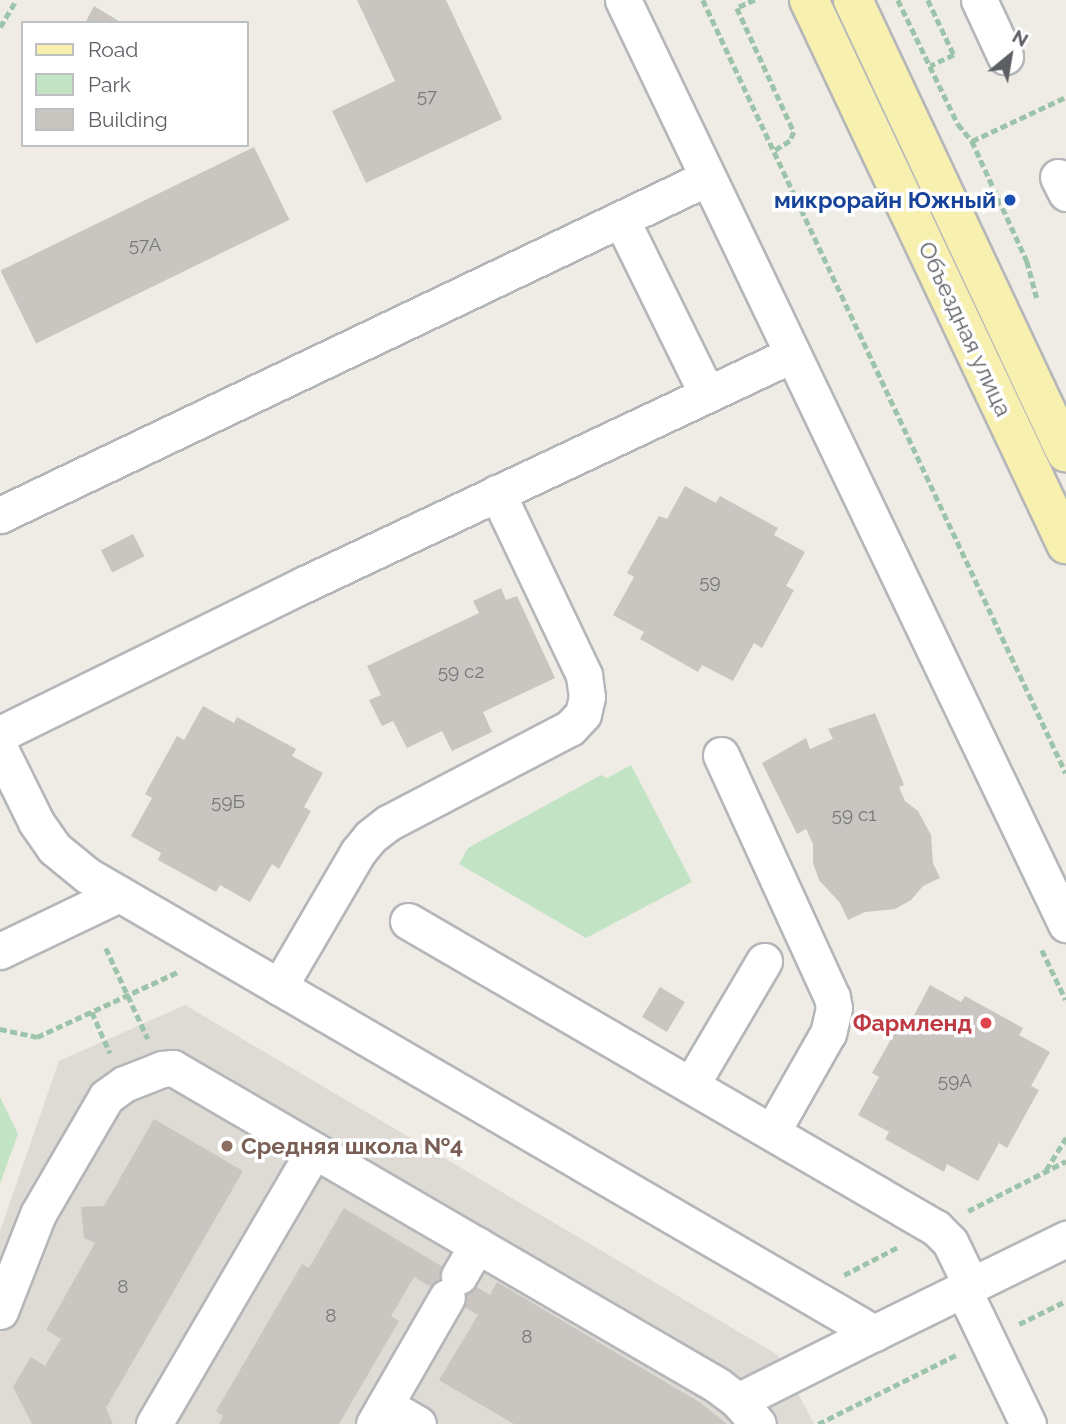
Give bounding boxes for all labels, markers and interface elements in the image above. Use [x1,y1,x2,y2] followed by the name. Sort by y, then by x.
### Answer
[21,21,248,147] legend
[975,21,1045,91] north arrow
[1009,25,1032,51] text: N
[88,37,138,62] text: Road
[88,72,131,97] text: Park
[417,85,437,107] house number: 57
[88,107,168,132] text: Building
[774,186,996,214] place label: микрорайн Южный
[1002,192,1018,208] marker: микрорайн Южный
[129,234,161,256] house number: 57А
[912,237,1018,421] street label: Объездная улица
[699,571,721,593] house number: 59
[438,661,484,683] house number: 59 с2
[211,791,245,813] house number: 59Б
[832,804,876,826] house number: 59 с1
[853,1009,972,1037] place label: Фармленд
[978,1015,994,1031] marker: Фармленд
[938,1070,972,1092] house number: 59А
[241,1132,463,1160] place label: Средняя школа №4
[219,1138,235,1154] marker: Средняя школа №4
[117,1276,129,1298] house number: 8
[325,1305,337,1327] house number: 8
[521,1326,533,1348] house number: 8

